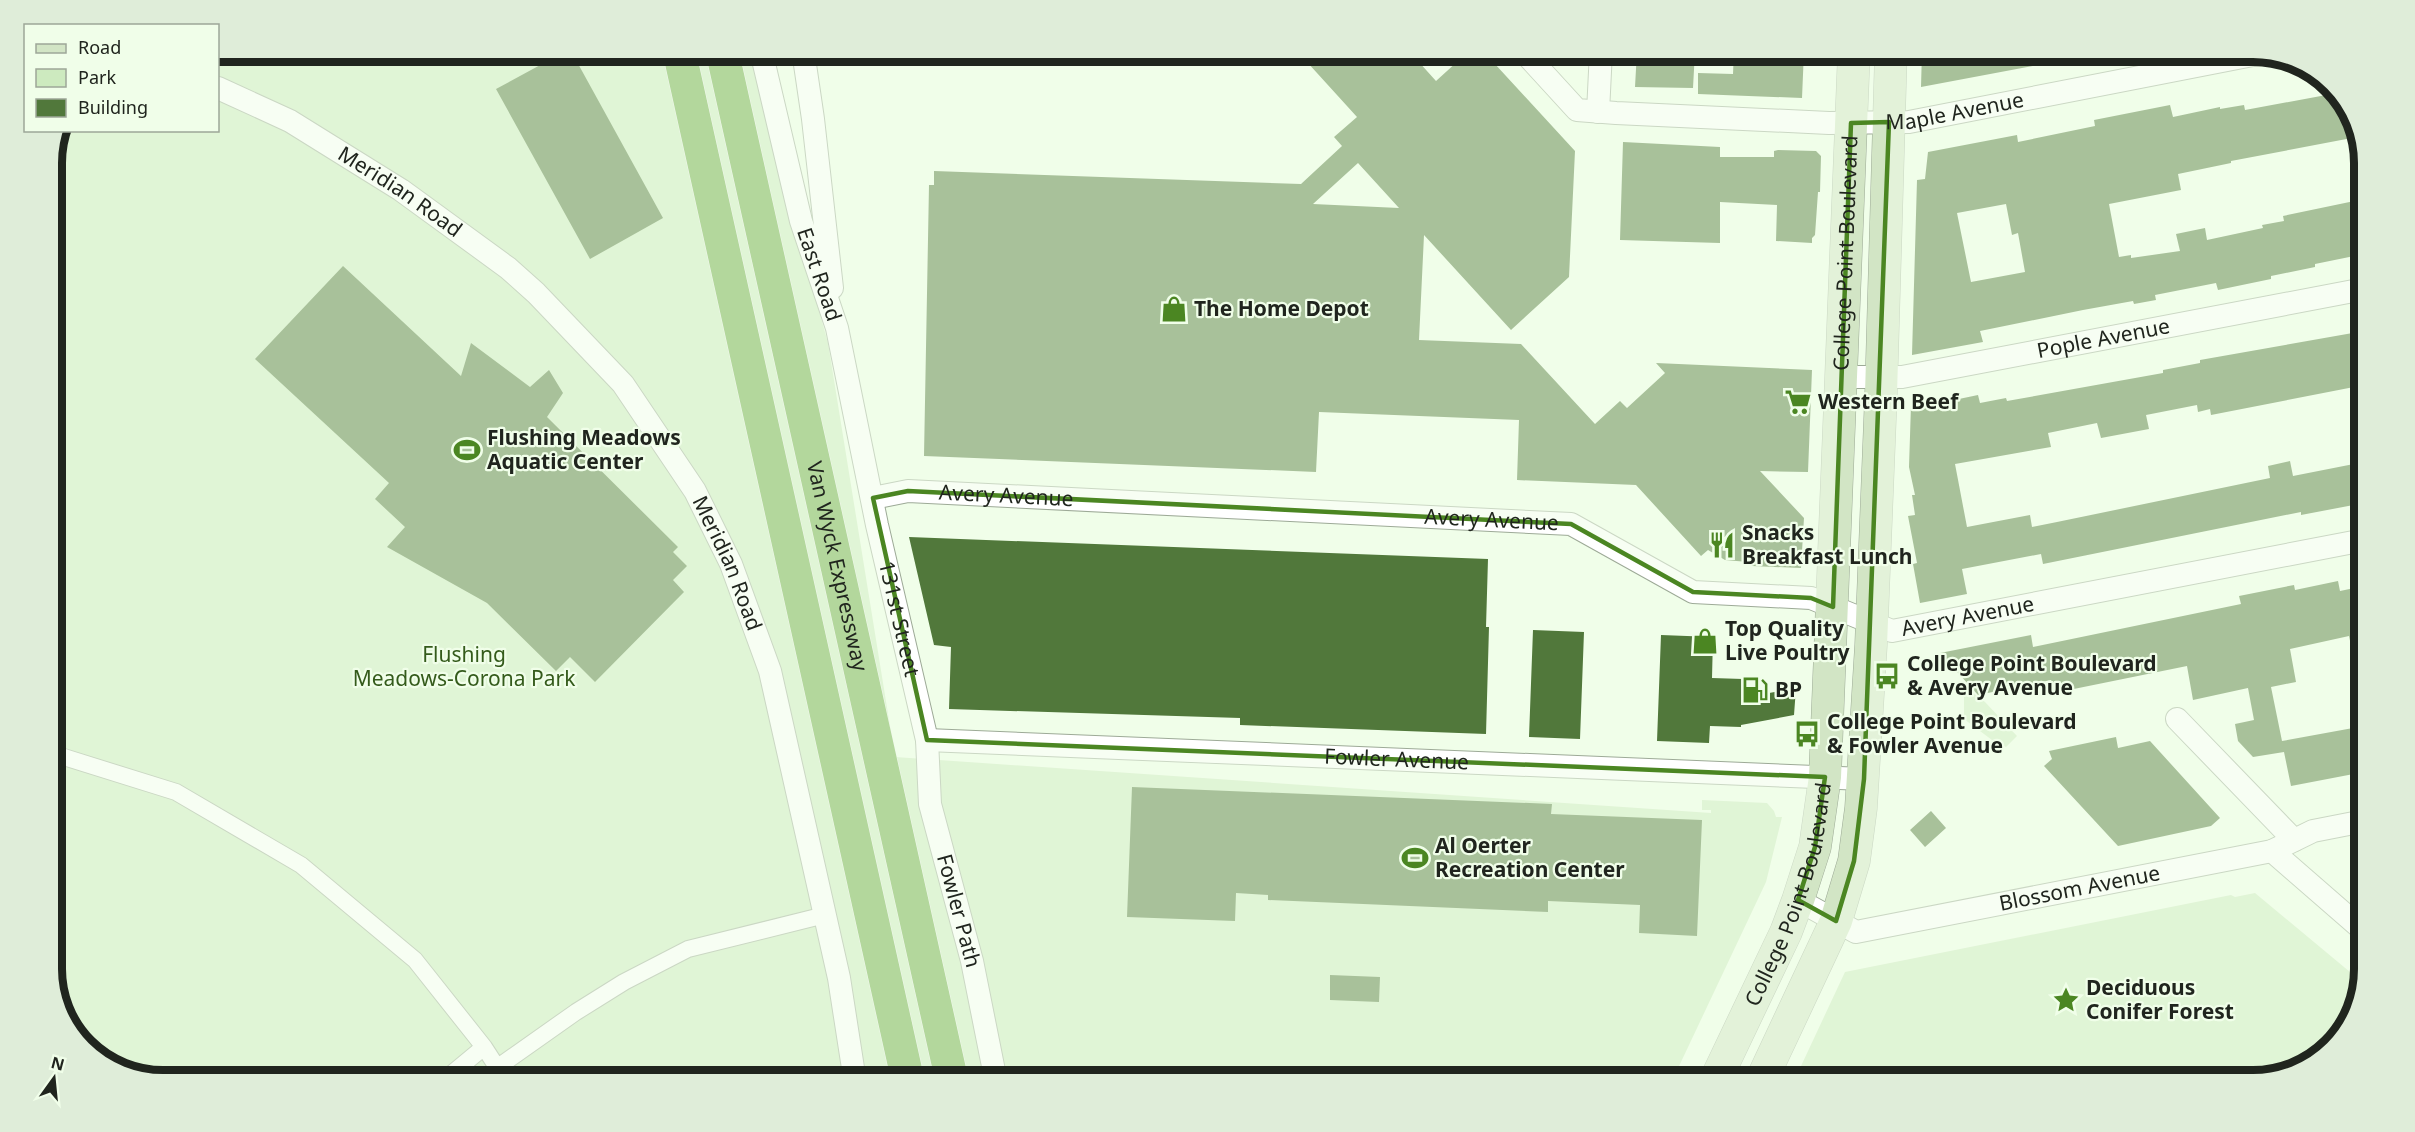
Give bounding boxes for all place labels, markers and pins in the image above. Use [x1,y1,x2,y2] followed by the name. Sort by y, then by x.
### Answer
[1159,294,1189,324] shop icon: The Home Depot
[1194,294,1369,322] place label: The Home Depot
[1783,387,1813,417] supermarket icon: Western Beef
[1818,387,1960,415] place label: Western Beef
[487,423,681,475] place label: Flushing Meadows Aquatic Center
[452,435,482,465] sports icon: Flushing Meadows Aquatic Center
[1742,518,1912,570] place label: Snacks Breakfast Lunch
[1707,530,1737,560] restaurant icon: Snacks Breakfast Lunch
[1725,614,1850,666] place label: Top Quality Live Poultry
[1690,626,1720,656] shop icon: Top Quality Live Poultry
[1907,649,2157,701] place label: College Point Boulevard & Avery Avenue
[1872,661,1902,691] bus stop icon: College Point Boulevard & Avery Avenue
[1740,675,1770,705] fuel station icon: BP
[1775,675,1802,703] place label: BP
[1827,707,2077,759] place label: College Point Boulevard & Fowler Avenue
[1792,719,1822,749] bus stop icon: College Point Boulevard & Fowler Avenue
[1435,831,1625,883] place label: Al Oerter Recreation Center
[1400,843,1430,873] sports icon: Al Oerter Recreation Center
[2086,973,2234,1025] place label: Deciduous Conifer Forest
[2051,985,2081,1015] place icon: Deciduous Conifer Forest

